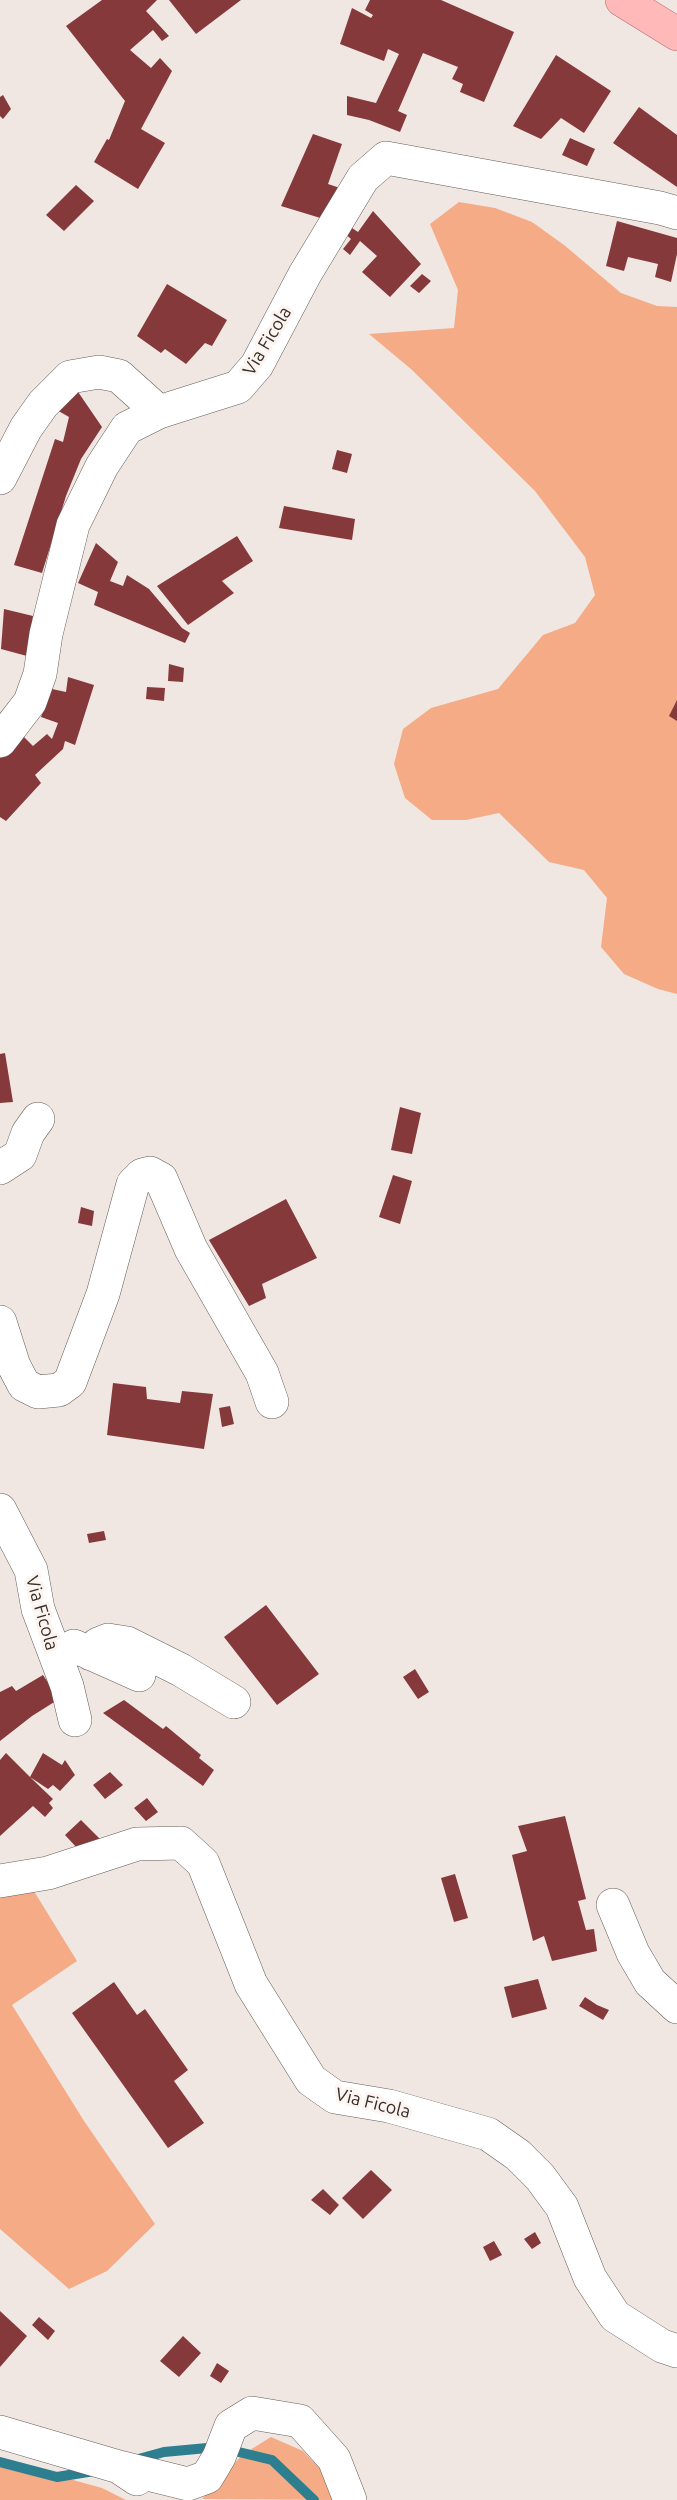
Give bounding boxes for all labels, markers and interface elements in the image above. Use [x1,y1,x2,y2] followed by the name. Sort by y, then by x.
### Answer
[238,303,296,379] street label: Via Ficola
[21,1573,63,1653] street label: Via Ficola
[333,2083,413,2123] street label: Via Ficola

